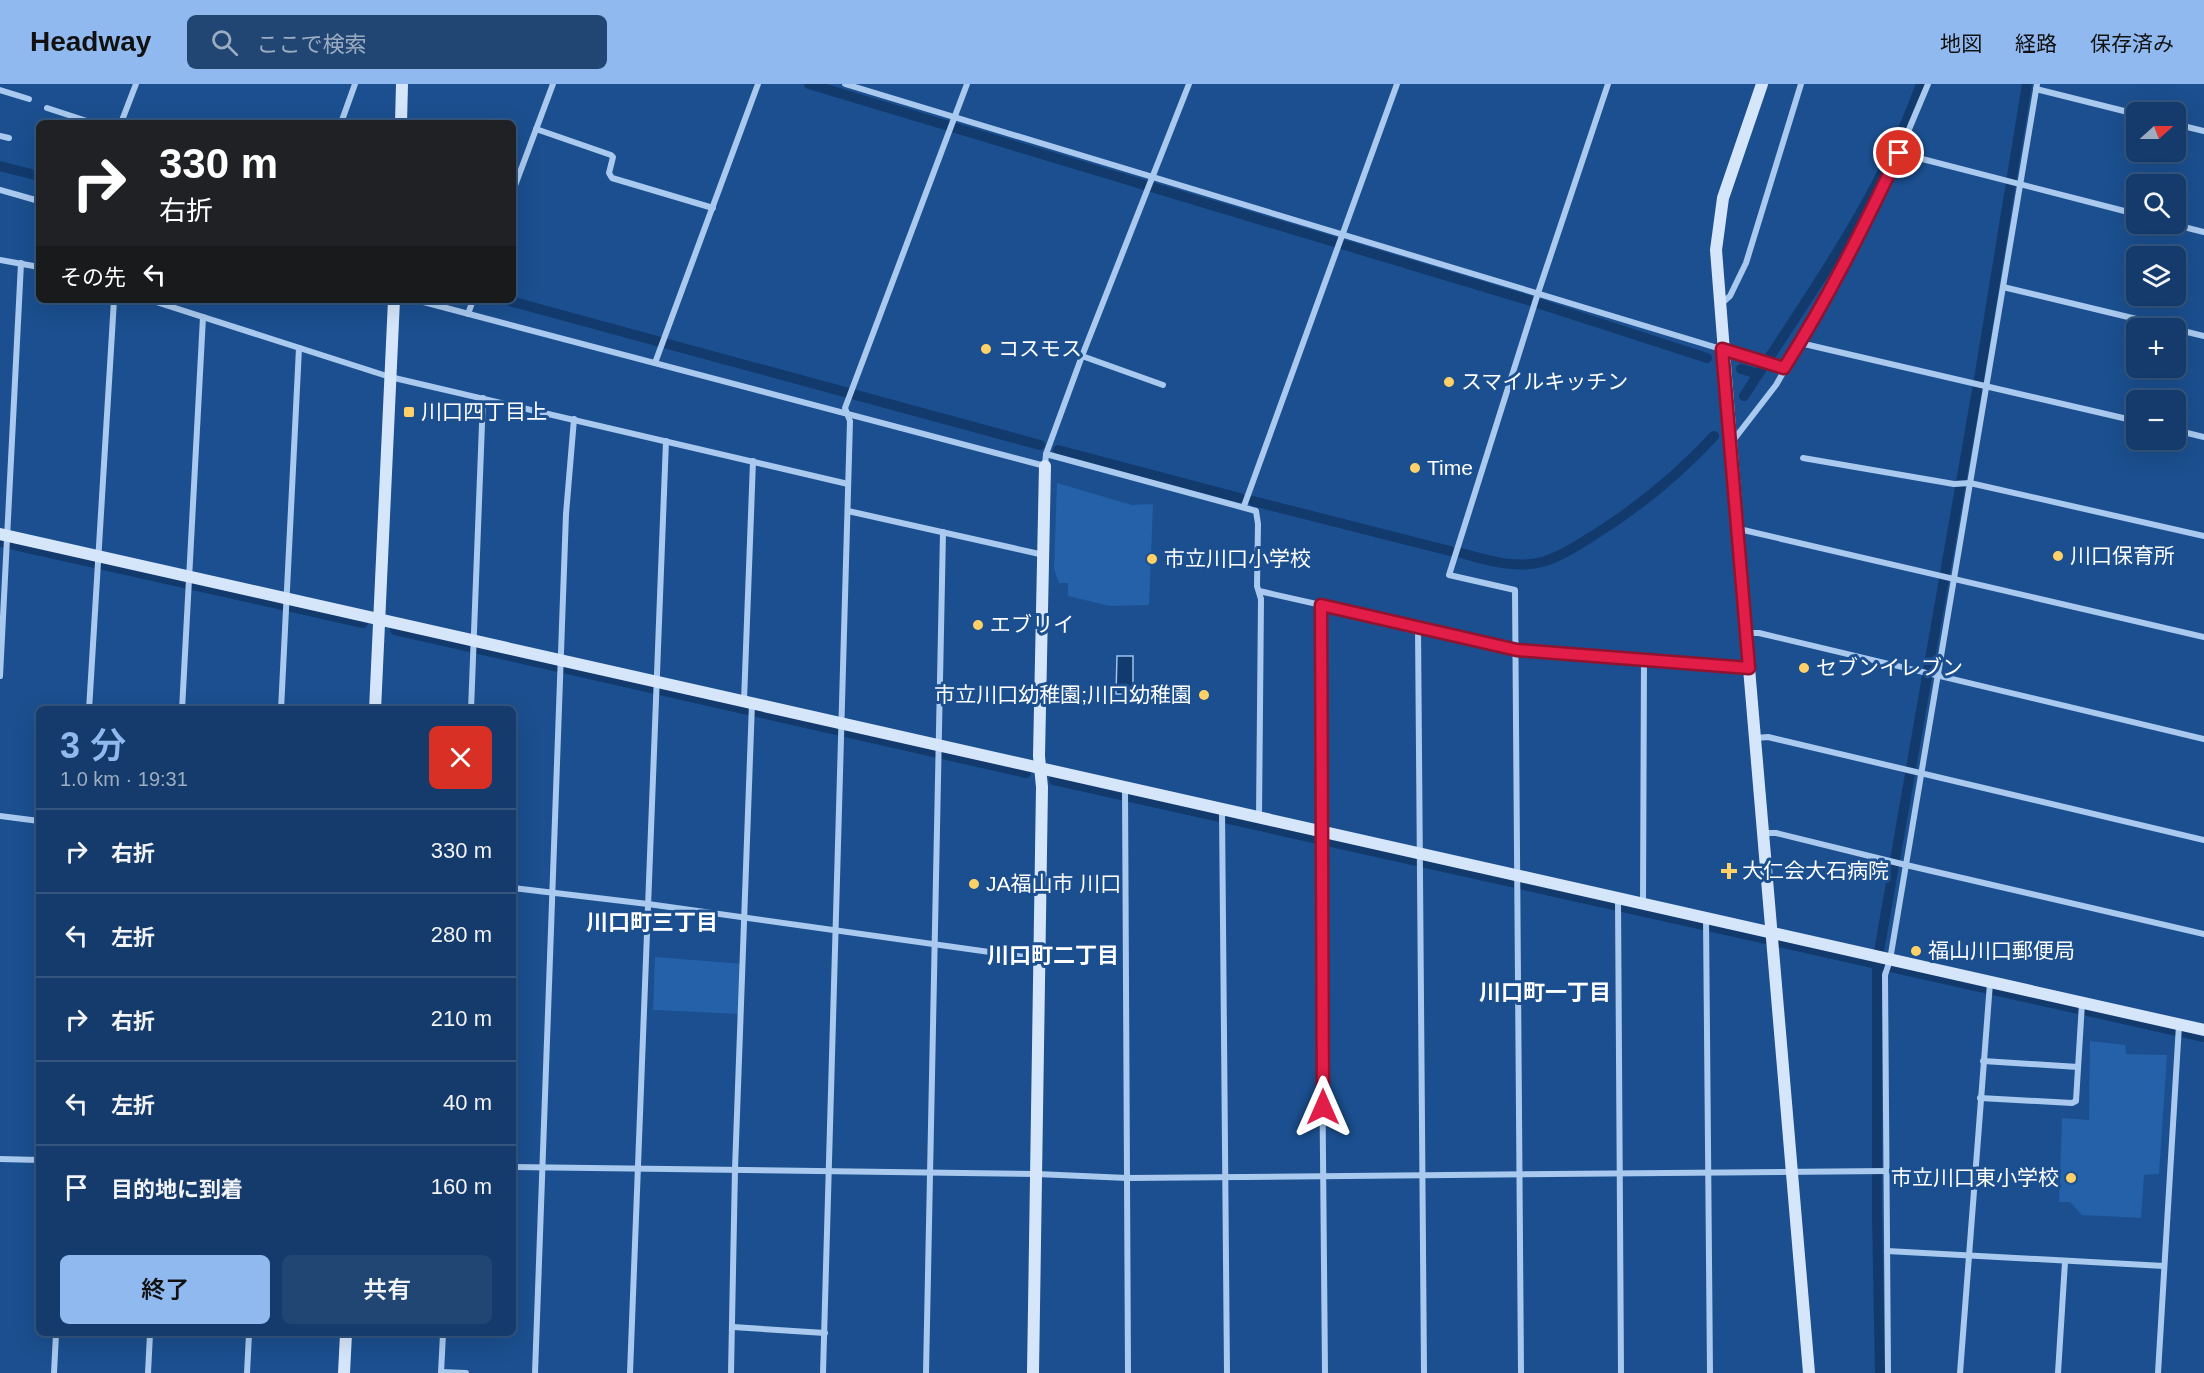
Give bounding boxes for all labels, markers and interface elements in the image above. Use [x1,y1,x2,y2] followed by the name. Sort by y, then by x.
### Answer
[187,15,607,69] search box
[30,26,151,57] text: Headway
[208,26,241,59] icon: search
[256,32,366,57] text: ここで検索
[1940,32,1982,55] text: 地図
[2015,32,2057,55] text: 経路
[2090,32,2174,55] text: 保存済み
[2126,102,2186,162] north arrow
[2126,102,2186,450] map controls
[1873,127,1924,178] pin
[1882,136,1915,169] icon: arrive
[159,140,278,187] text: 330 m
[60,144,138,222] icon: right
[2126,174,2186,234] button: search
[159,196,213,226] text: 右折
[2126,246,2186,306] button: layers
[138,258,171,291] icon: left
[60,265,126,290] text: その先
[2126,318,2186,378] button: +
[998,337,1082,360] place label: コスモス
[979,342,993,356] marker: コスモス
[1461,370,1628,393] place label: スマイルキッチン
[1442,375,1456,389] marker: スマイルキッチン
[2126,390,2186,450] button: −
[421,400,547,423] place label: 川口四丁目上
[402,405,416,419] marker: 川口四丁目上
[1427,456,1473,479] place label: Time
[1408,461,1422,475] marker: Time
[2070,544,2175,567] place label: 川口保育所
[1164,547,1311,570] place label: 市立川口小学校
[2051,549,2065,563] marker: 川口保育所
[1145,552,1159,566] marker: 市立川口小学校
[990,613,1074,636] place label: エブリイ
[971,618,985,632] marker: エブリイ
[1816,656,1963,679] place label: セブンイレブン
[1797,661,1811,675] marker: セブンイレブン
[934,683,1192,706] place label: 市立川口幼稚園;川口幼稚園
[1197,688,1211,702] marker: 市立川口幼稚園;川口幼稚園
[60,725,126,766] text: 3 分
[429,726,492,789] button: close
[60,768,188,790] text: 1.0 km · 19:31
[60,835,93,868] icon: right
[431,838,492,863] text: 330 m
[111,841,155,866] text: 右折
[1742,859,1889,882] place label: 大仁会大石病院
[1720,862,1738,880] marker: 大仁会大石病院
[986,872,1121,895] place label: JA福山市 川口
[967,877,981,891] marker: JA福山市 川口
[586,910,718,935] district label: 川口町三丁目
[60,919,93,952] icon: left
[431,922,492,947] text: 280 m
[111,925,155,950] text: 左折
[1928,939,2075,962] place label: 福山川口郵便局
[987,943,1119,968] district label: 川口町二丁目
[1909,944,1923,958] marker: 福山川口郵便局
[1479,980,1611,1005] district label: 川口町一丁目
[60,1003,93,1036] icon: right
[431,1006,492,1031] text: 210 m
[111,1009,155,1034] text: 右折
[1291,1075,1355,1139] position arrow
[60,1087,93,1120] icon: left
[443,1090,492,1115] text: 40 m
[111,1093,155,1118] text: 左折
[1891,1166,2059,1189] place label: 市立川口東小学校
[60,1171,93,1204] icon: arrive
[2064,1171,2078,1185] marker: 市立川口東小学校
[431,1174,492,1199] text: 160 m
[111,1177,243,1202] text: 目的地に到着
[60,1255,270,1324] button: 終了
[282,1255,492,1324] button: 共有

